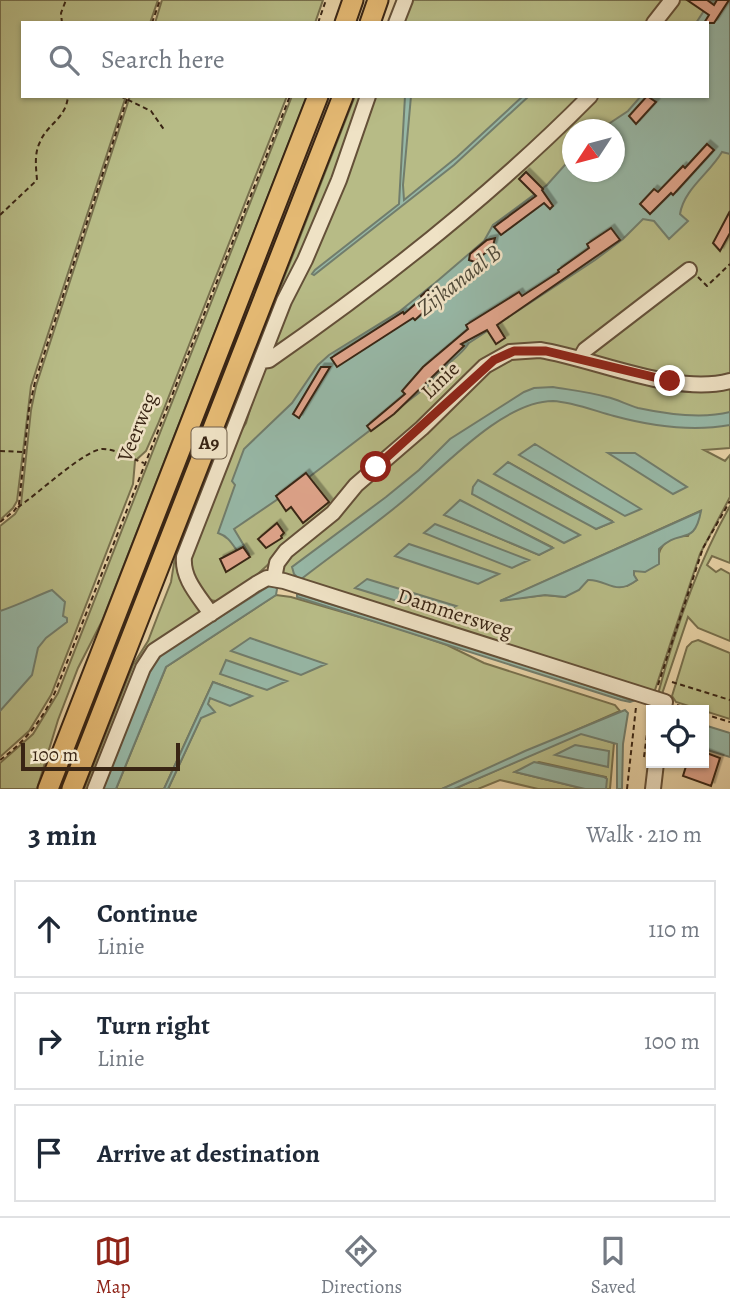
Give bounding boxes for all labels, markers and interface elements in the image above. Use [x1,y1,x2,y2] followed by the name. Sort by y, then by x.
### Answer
[21,21,709,98] search box
[45,41,83,79] icon: search
[101,42,225,77] text: Search here
[562,119,625,182] north arrow
[410,237,508,323] water label: Zijkanaal B
[415,355,465,405] street label: Linie
[654,365,685,396] route end
[110,388,164,467] street label: Veerweg
[192,428,227,458] road number: A9
[360,451,391,482] route start
[394,581,517,645] street label: Dammersweg
[646,705,709,768] map controls
[646,705,709,768] button: locate
[21,740,180,772] scale bar
[32,742,78,768] text: 100 m
[28,815,97,855] text: 3 min
[586,819,702,850] text: Walk · 210 m
[97,896,198,931] text: Continue
[30,910,68,948] icon: ahead
[648,914,700,945] text: 110 m
[97,931,145,962] text: Linie
[97,1008,210,1043] text: Turn right
[30,1022,68,1060] icon: right
[644,1026,700,1057] text: 100 m
[97,1043,145,1074] text: Linie
[30,1134,68,1172] icon: arrive
[97,1136,320,1171] text: Arrive at destination
[94,1232,132,1300] tab: Map
[321,1232,402,1300] tab: Directions
[591,1232,636,1300] tab: Saved

